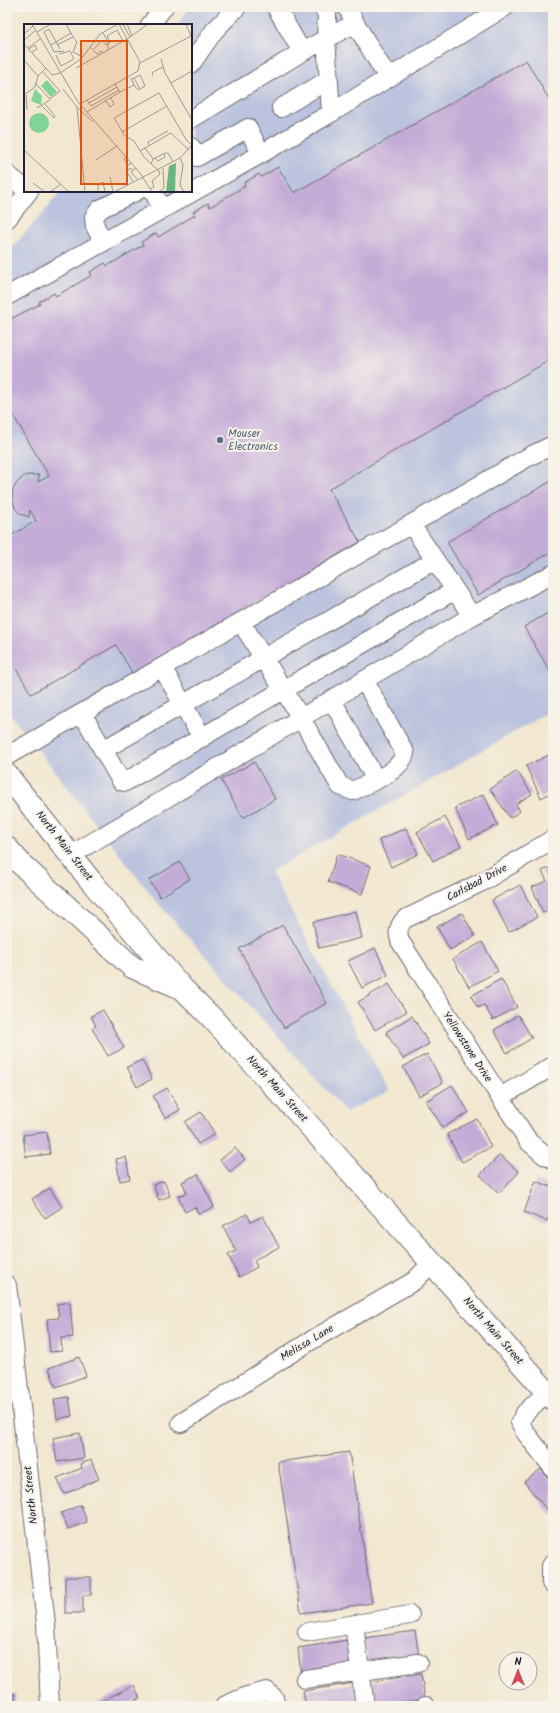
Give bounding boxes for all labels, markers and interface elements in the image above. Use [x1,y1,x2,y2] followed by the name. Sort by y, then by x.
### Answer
[24,24,192,192] inset map
[228,425,278,456] place label: Mouser Electronics
[215,435,225,445] marker: Mouser Electronics
[31,807,98,886] street label: North Main Street
[443,859,511,907] street label: Carlsbad Drive
[437,1008,497,1086] street label: Yellowstone Drive
[242,1051,313,1127] street label: North Main Street
[458,1293,528,1370] street label: North Main Street
[277,1320,337,1366] street label: Melissa Lane
[19,1464,43,1525] street label: North Street
[498,1651,538,1691] north arrow
[515,1653,522,1671] text: N

